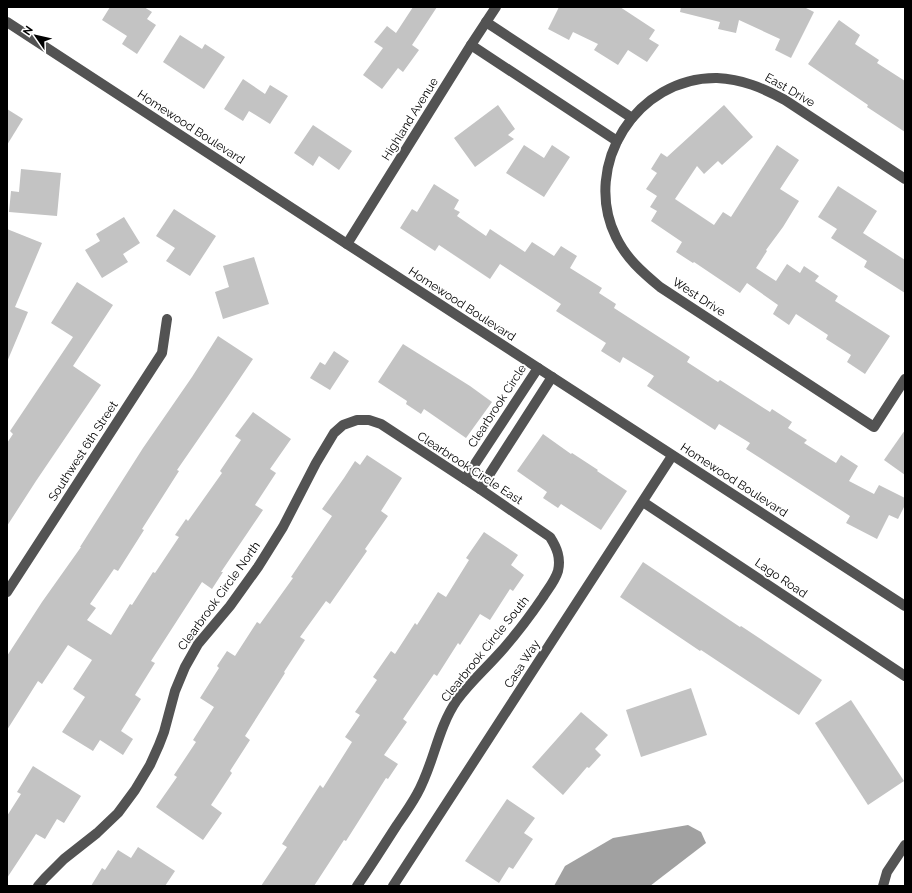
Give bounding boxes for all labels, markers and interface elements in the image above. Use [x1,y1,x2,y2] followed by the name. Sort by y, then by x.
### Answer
[16,16,56,56] north arrow
[20,24,36,38] text: N
[763,70,817,110] street label: East Drive
[379,75,441,163] street label: Highland Avenue
[135,87,247,167] street label: Homewood Boulevard
[406,264,518,344] street label: Homewood Boulevard
[670,275,728,319] street label: West Drive
[465,362,529,450] street label: Clearbrook Circle
[45,398,121,504] street label: Southwest 6th Street
[415,429,525,507] street label: Clearbrook Circle East
[678,440,790,520] street label: Homewood Boulevard
[175,539,263,653] street label: Clearbrook Circle North
[752,555,810,601] street label: Lago Road
[438,593,532,705] street label: Clearbrook Circle South
[501,637,543,691] street label: Casa Way

